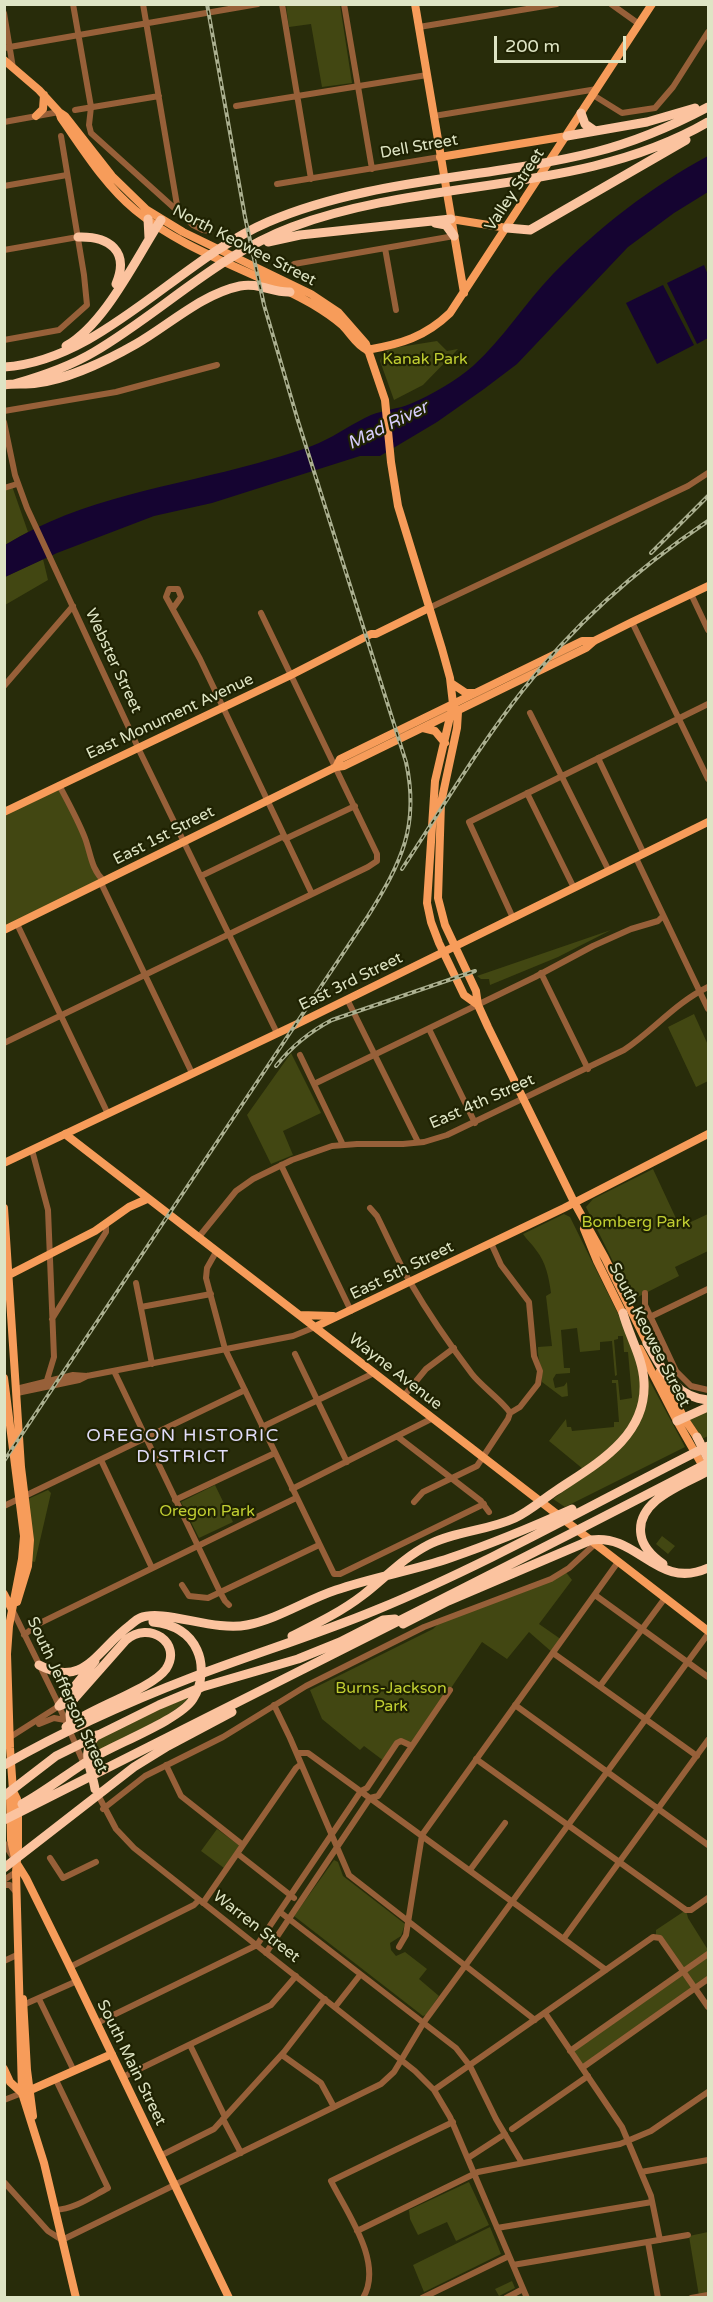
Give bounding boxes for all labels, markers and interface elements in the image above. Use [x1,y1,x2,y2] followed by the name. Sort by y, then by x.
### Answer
[497,24,629,62] scale bar
[505,35,560,57] text: 200 m
[379,131,459,163] street label: Dell Street
[481,145,549,235] street label: Valley Street
[169,201,319,291] street label: North Keowee Street
[382,350,468,370] park label: Kanak Park
[344,397,432,455] water label: Mad River
[80,606,146,716] street label: Webster Street
[83,670,257,764] street label: East Monument Avenue
[110,802,218,870] street label: East 1st Street
[296,949,406,1015] street label: East 3rd Street
[427,1070,537,1134] street label: East 4th Street
[582,1213,690,1233] park label: Bomberg Park
[347,1238,457,1304] street label: East 5th Street
[604,1260,694,1410] street label: South Keowee Street
[344,1330,446,1414] street label: Wayne Avenue
[86,1425,280,1468] district label: OREGON HISTORIC DISTRICT
[159,1502,255,1522] park label: Oregon Park
[22,1614,112,1776] street label: South Jefferson Street
[335,1679,447,1717] park label: Burns-Jackson Park
[209,1887,303,1967] street label: Warren Street
[92,1997,170,2129] street label: South Main Street

